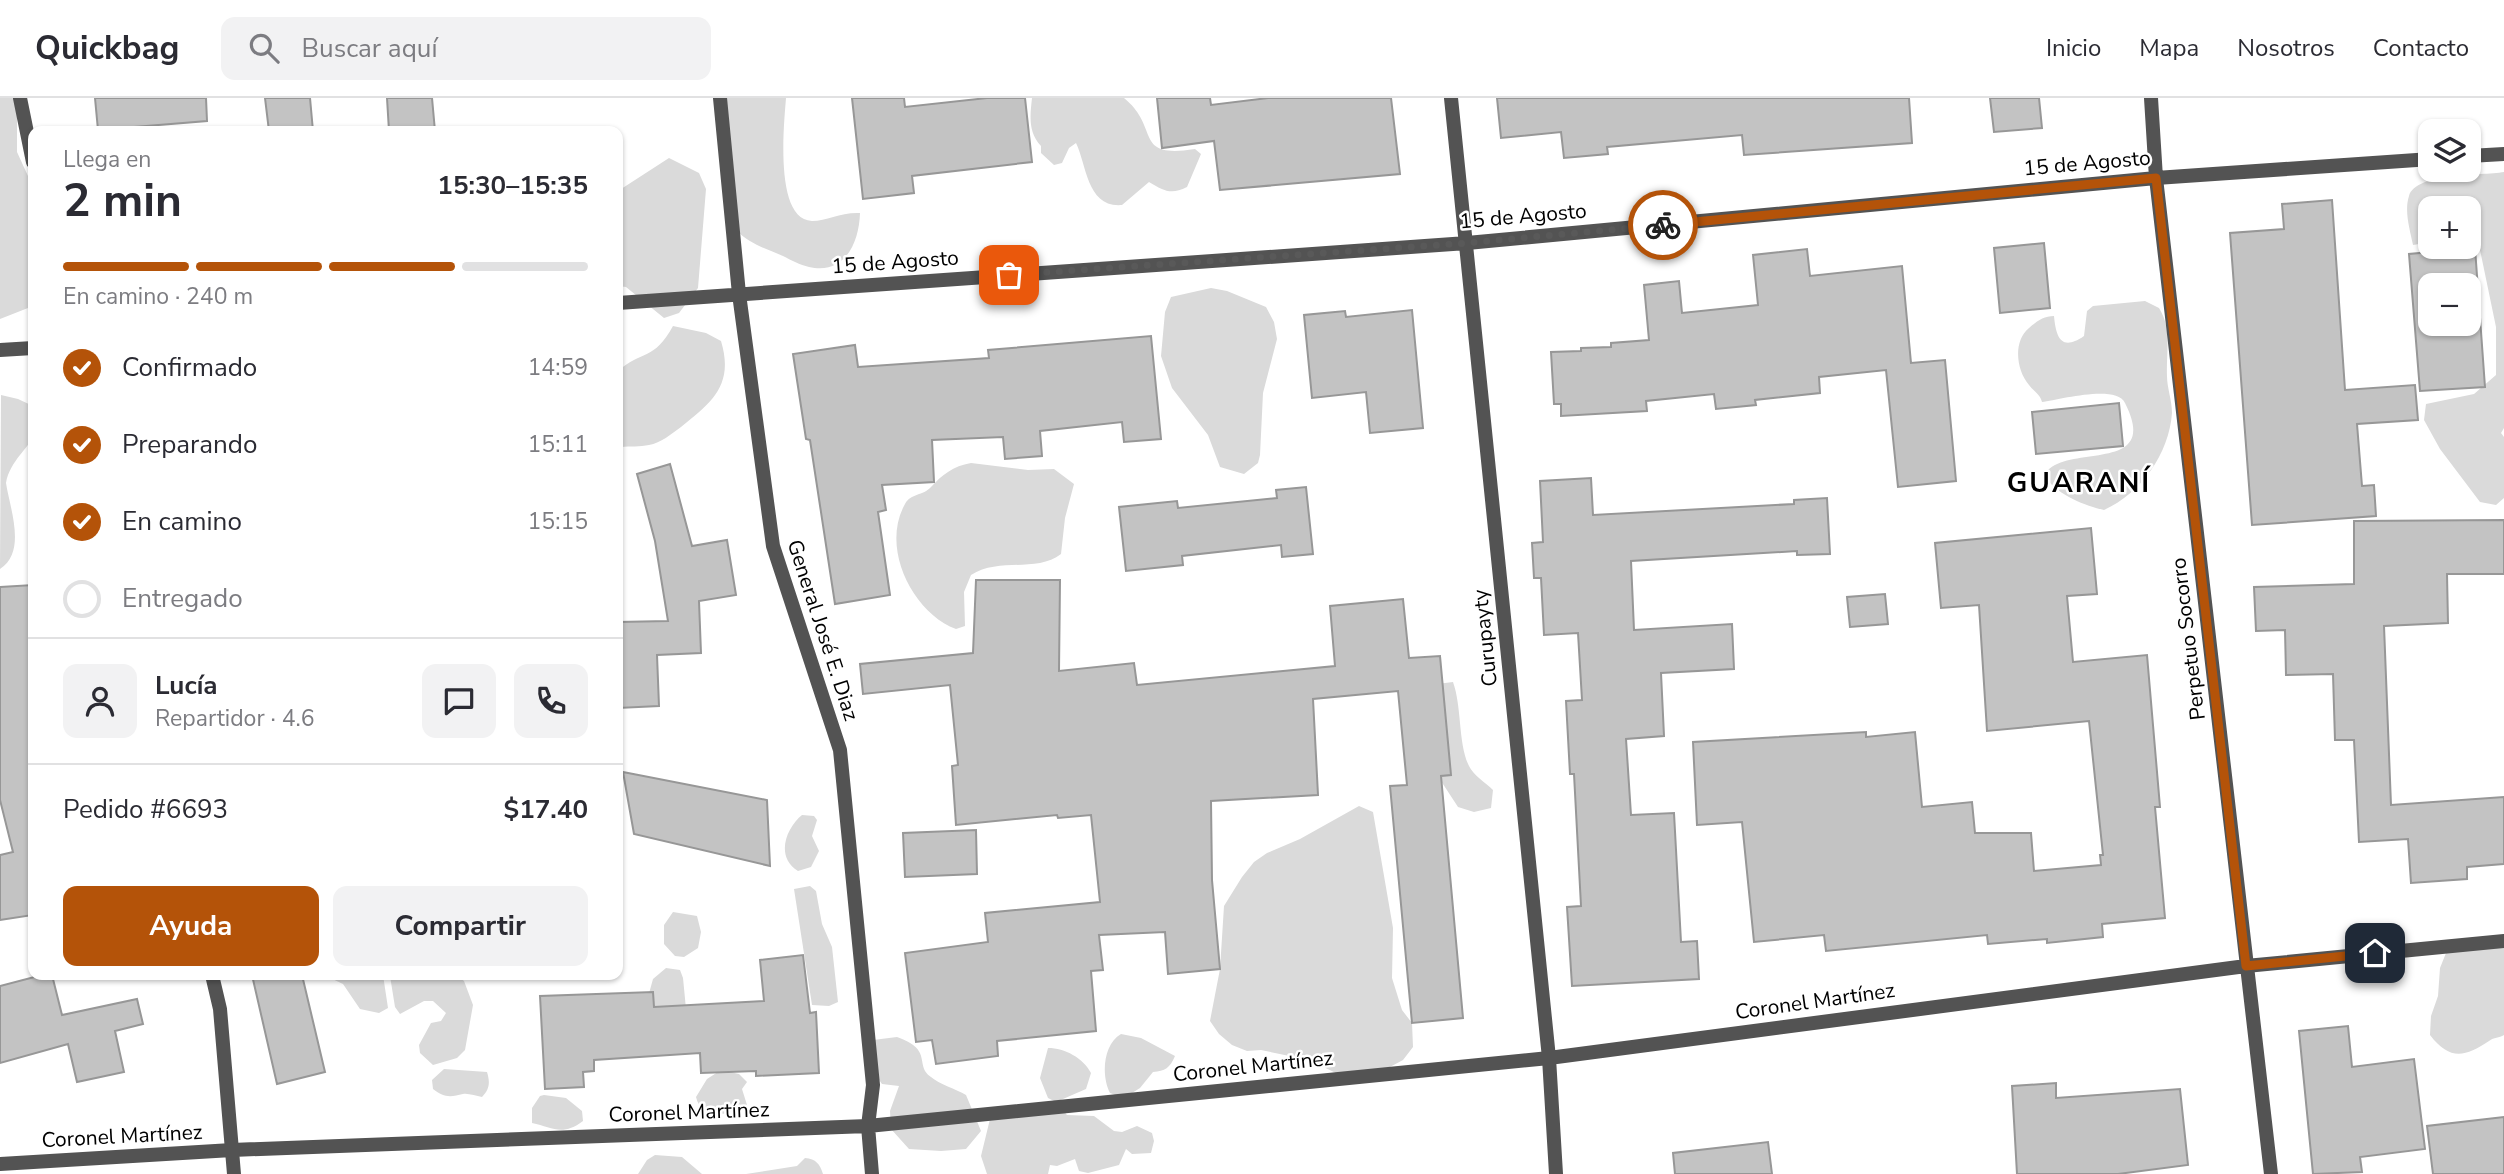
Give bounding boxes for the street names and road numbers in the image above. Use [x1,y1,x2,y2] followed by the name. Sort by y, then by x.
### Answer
[2022,143,2152,183] street label: 15 de Agosto
[1458,196,1588,236] street label: 15 de Agosto
[830,244,960,280] street label: 15 de Agosto
[781,536,866,724] street label: General José E. Diaz
[2164,556,2212,722] street label: Perpetuo Socorro
[1466,588,1504,688] street label: Curupayty
[1733,976,1897,1026] street label: Coronel Martínez
[1171,1044,1335,1088] street label: Coronel Martínez
[608,1095,770,1129] street label: Coronel Martínez
[41,1118,203,1154] street label: Coronel Martínez

